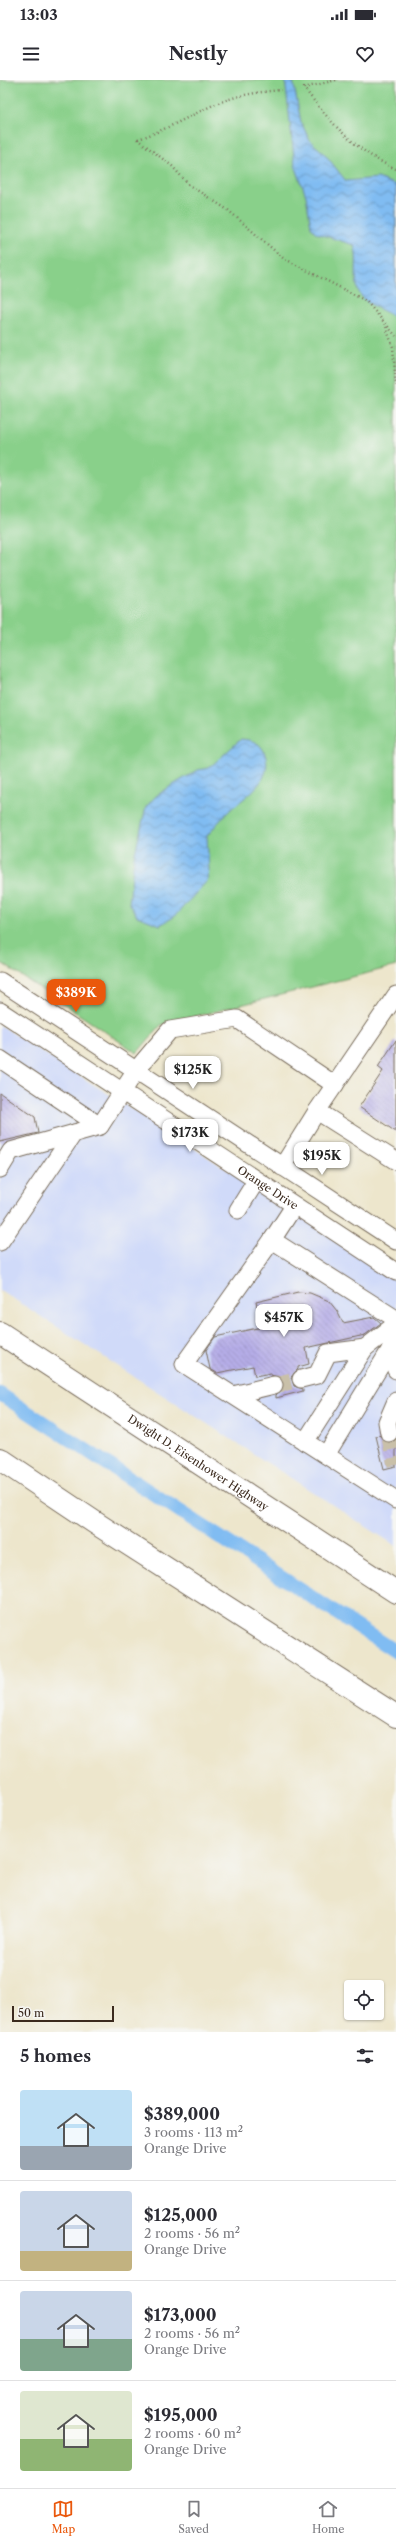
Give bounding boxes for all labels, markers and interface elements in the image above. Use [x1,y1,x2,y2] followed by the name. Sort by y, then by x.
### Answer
[20,5,58,24] text: 13:03
[20,43,42,65] icon: menu
[169,43,227,65] text: Nestly
[354,43,376,65] icon: heart
[48,979,104,1013] pin: $389K
[56,984,96,1000] text: $389K
[165,1056,221,1090] pin: $125K
[174,1061,212,1077] text: $125K
[162,1119,218,1153] pin: $173K
[171,1124,209,1140] text: $173K
[294,1142,350,1176] pin: $195K
[303,1147,341,1163] text: $195K
[235,1163,301,1213] street label: Orange Drive
[256,1304,312,1338] pin: $457K
[264,1309,304,1325] text: $457K
[125,1412,272,1514] street label: Dwight D. Eisenhower Highway
[344,1980,384,2020] map controls
[344,1980,384,2020] button: locate
[12,2004,114,2023] scale bar
[18,2006,44,2020] text: 50 m
[354,2045,376,2067] icon: filters
[20,2046,91,2066] text: 5 homes
[144,2104,220,2124] text: $389,000
[52,2106,100,2154] icon: home
[144,2124,243,2140] text: 3 rooms · 113 m²
[144,2140,227,2156] text: Orange Drive
[144,2205,218,2225] text: $125,000
[52,2207,100,2255] icon: home
[144,2225,240,2241] text: 2 rooms · 56 m²
[144,2241,227,2257] text: Orange Drive
[144,2305,217,2325] text: $173,000
[52,2307,100,2355] icon: home
[144,2325,240,2341] text: 2 rooms · 56 m²
[144,2341,227,2357] text: Orange Drive
[144,2405,218,2425] text: $195,000
[52,2407,100,2455] icon: home
[144,2425,241,2441] text: 2 rooms · 60 m²
[144,2441,227,2457] text: Orange Drive
[52,2498,75,2536] tab: Map
[178,2498,209,2536] tab: Saved
[312,2498,344,2536] tab: Home

